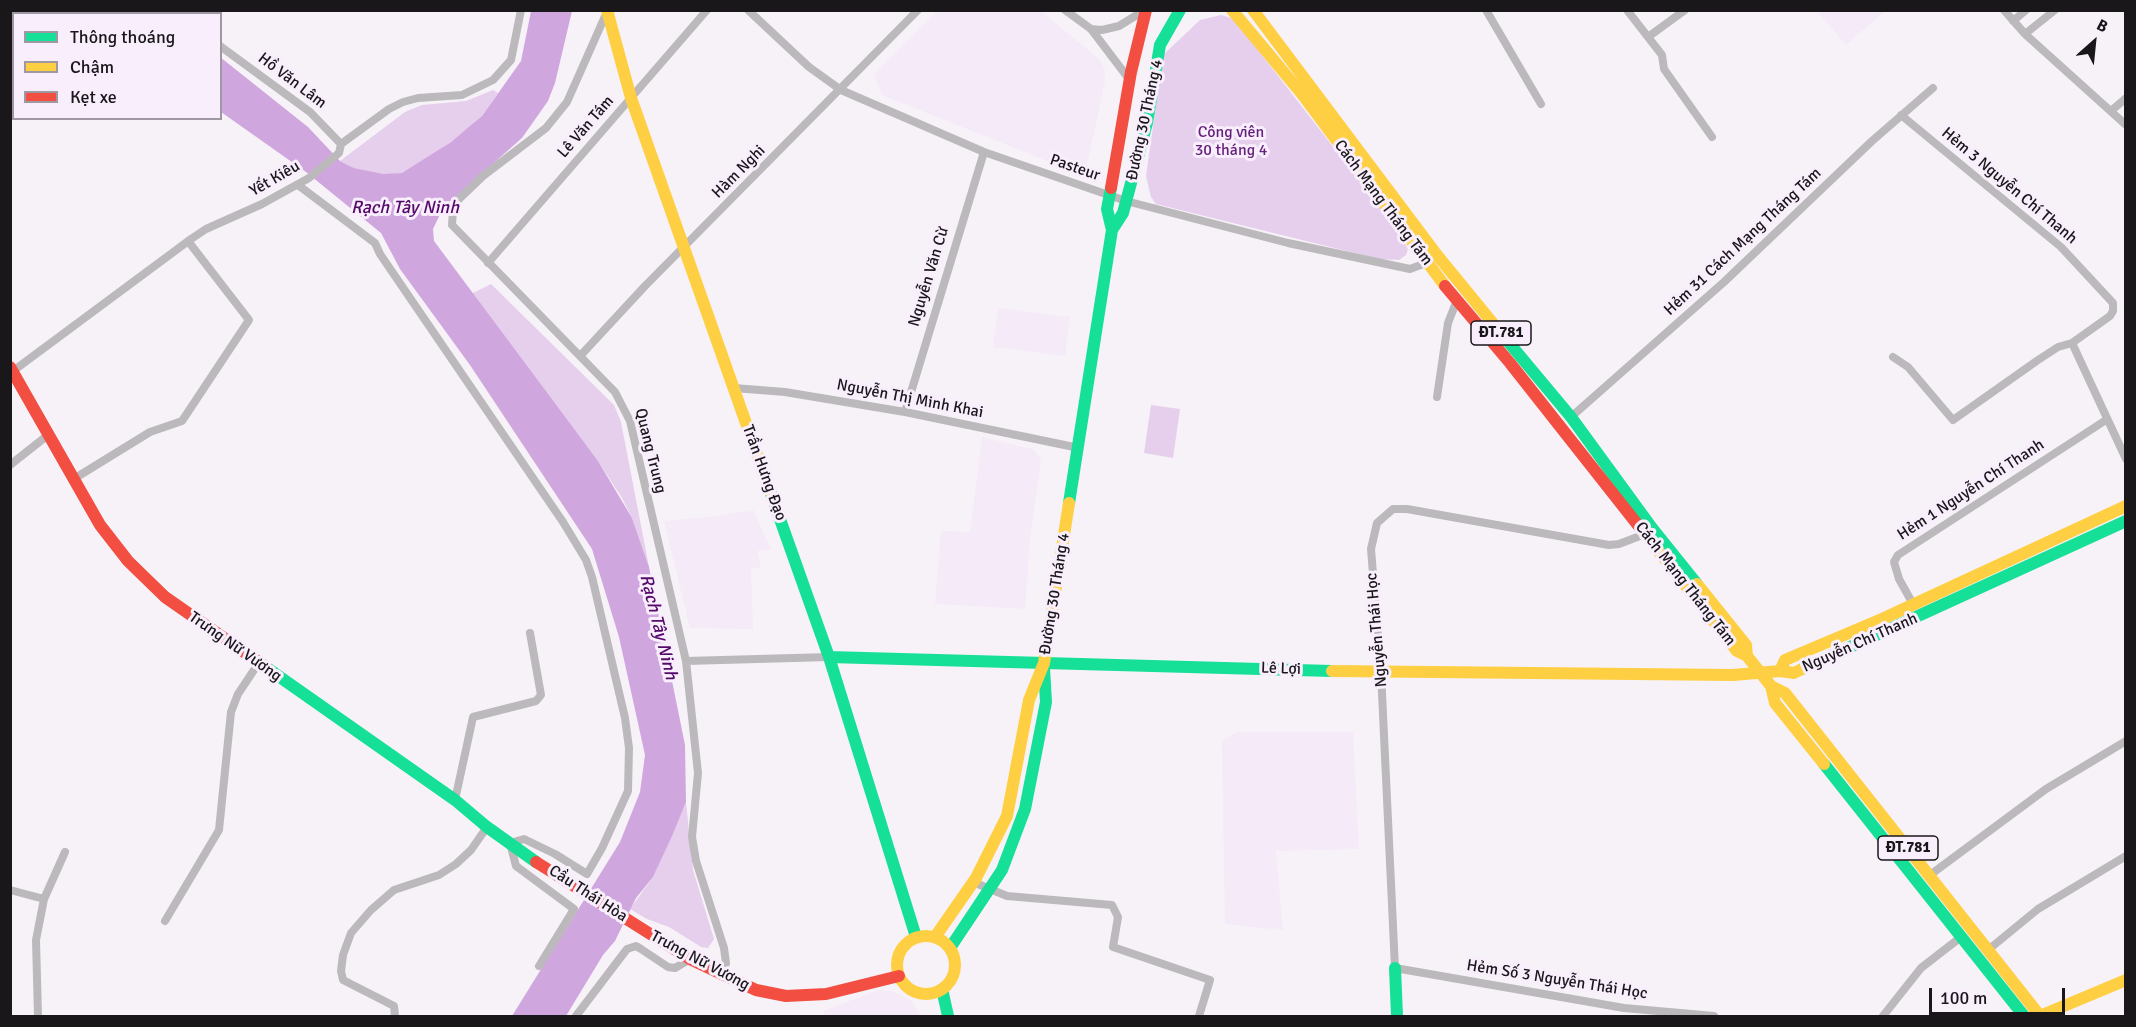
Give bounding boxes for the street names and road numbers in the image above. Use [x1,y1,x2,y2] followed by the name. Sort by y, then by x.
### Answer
[254,49,330,113] street label: Hồ Văn Lâm
[1123,58,1167,182] street label: Đường 30 Tháng 4
[554,92,618,162] street label: Lê Văn Tám
[1937,124,2081,248] street label: Hẻm 3 Nguyễn Chí Thanh
[1330,137,1436,269] street label: Cách Mạng Tháng Tám
[708,141,770,203] street label: Hàm Nghi
[1047,150,1103,186] street label: Pasteur
[246,157,304,201] street label: Yết Kiêu
[1660,164,1826,320] street label: Hẻm 31 Cách Mạng Tháng Tám
[905,225,953,329] street label: Nguyễn Văn Cừ
[1471,321,1531,345] road number: ĐT.781
[835,375,985,423] street label: Nguyễn Thị Minh Khai
[630,407,670,495] street label: Quang Trung
[738,422,790,524] street label: Trần Hưng Đạo
[1894,435,2048,545] street label: Hẻm 1 Nguyễn Chí Thanh
[1631,518,1739,650] street label: Cách Mạng Tháng Tám
[1036,532,1074,656] street label: Đường 30 Tháng 4
[1362,572,1392,688] street label: Nguyễn Thái Học
[185,608,285,686] street label: Trưng Nữ Vương
[1799,609,1921,677] street label: Nguyễn Chí Thanh
[1261,659,1301,679] street label: Lê Lợi
[1878,836,1938,860] road number: ĐT.781
[545,862,631,926] street label: Cầu Thái Hòa
[647,927,753,995] street label: Trưng Nữ Vương
[1465,956,1649,1004] street label: Hẻm Số 3 Nguyễn Thái Học

